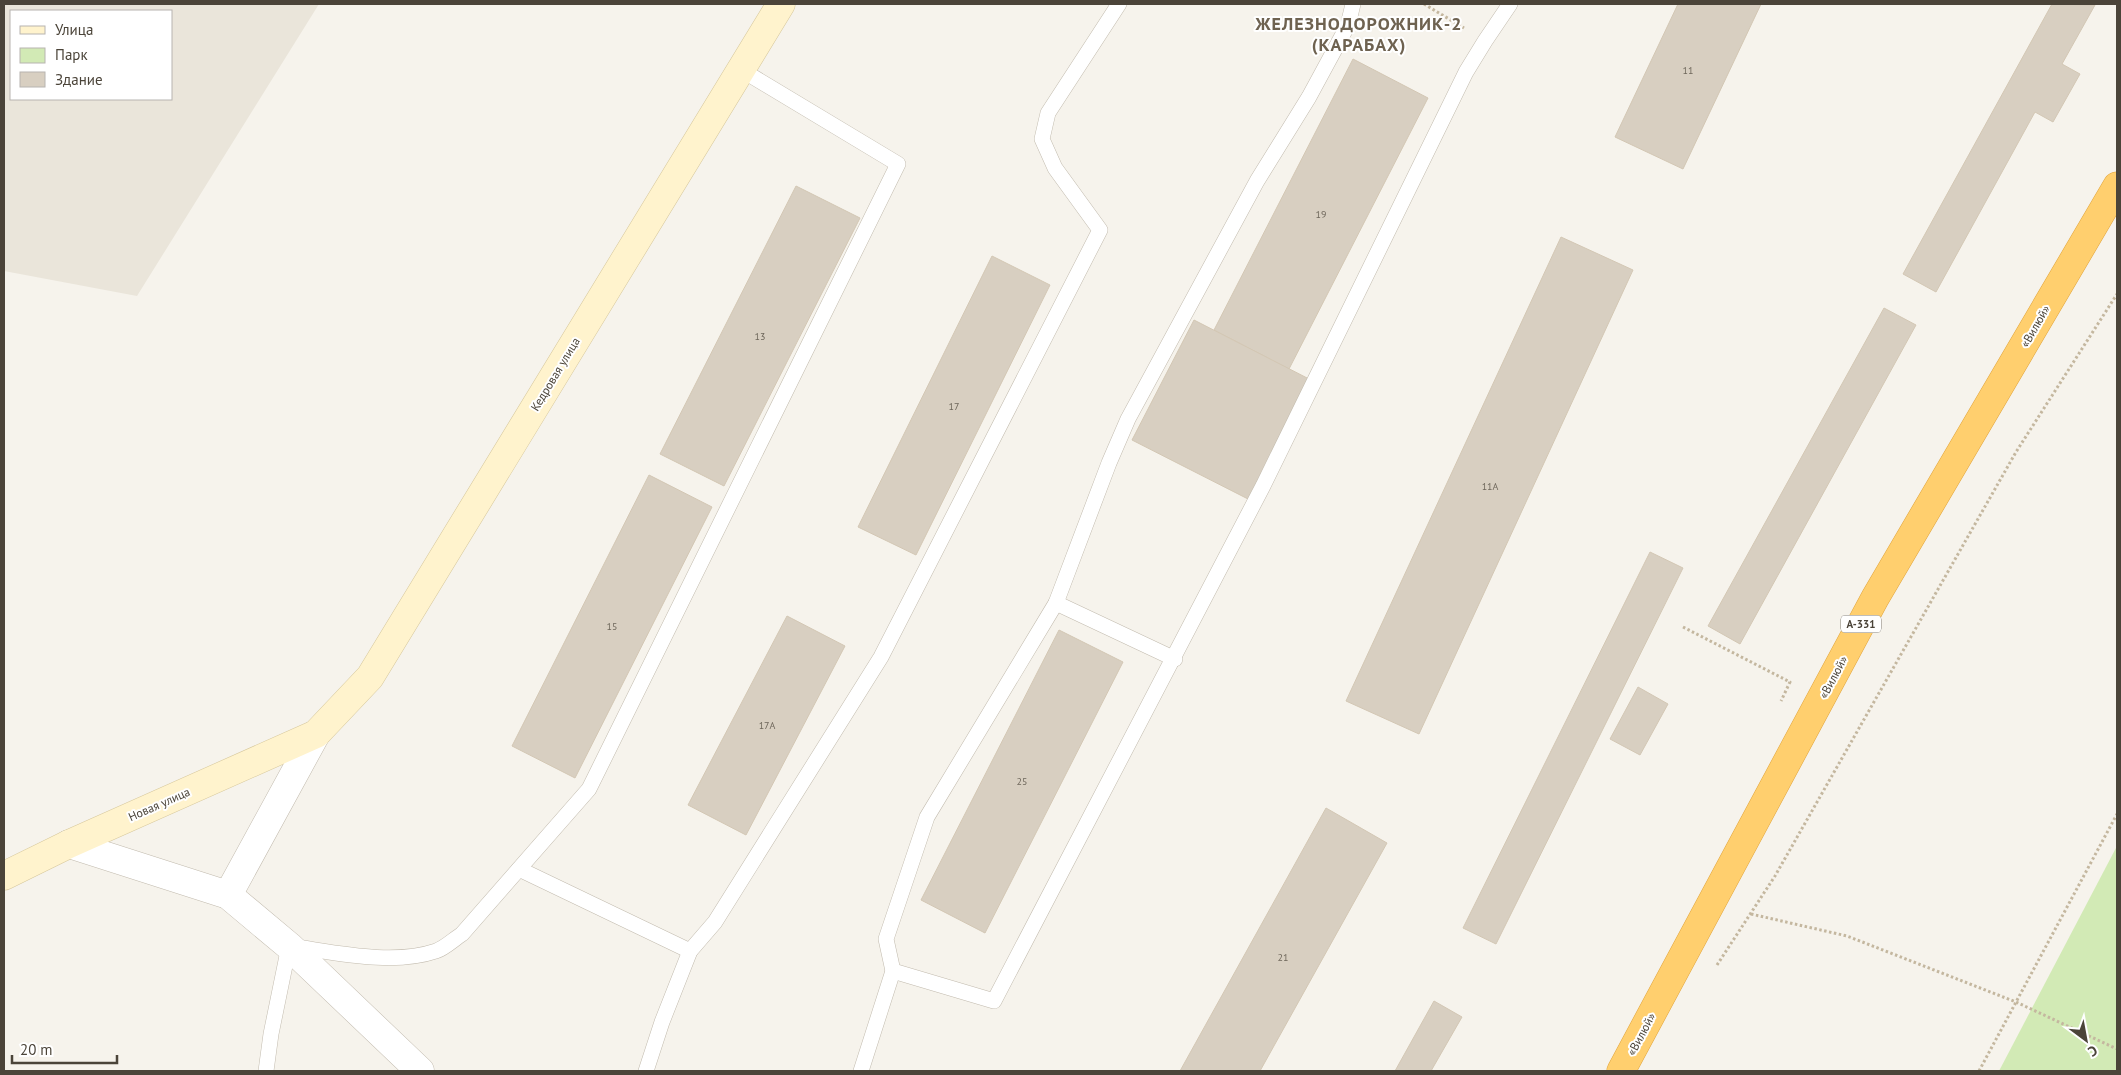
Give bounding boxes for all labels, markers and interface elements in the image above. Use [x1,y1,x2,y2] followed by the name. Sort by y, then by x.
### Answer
[10,10,172,100] legend
[1254,12,1463,56] district label: ЖЕЛЕЗНОДОРОЖНИК-2 (КАРАБАХ)
[55,20,93,39] text: Улица
[55,45,88,64] text: Парк
[1683,64,1693,77] house number: 11
[55,70,103,89] text: Здание
[1316,208,1326,221] house number: 19
[2017,302,2053,350] street label: «Вилюй»
[755,330,765,343] house number: 13
[527,334,583,414] street label: Кедровая улица
[949,400,959,413] house number: 17
[1482,480,1499,493] house number: 11А
[1841,616,1881,632] road number: А-331
[607,620,617,633] house number: 15
[1816,653,1851,701] street label: «Вилюй»
[759,719,776,732] house number: 17А
[1017,775,1027,788] house number: 25
[126,784,192,824] street label: Новая улица
[1278,951,1288,964] house number: 21
[1624,1010,1659,1058] street label: «Вилюй»
[2061,1015,2111,1065] north arrow
[12,1032,118,1064] scale bar
[20,1040,53,1059] text: 20 m
[2085,1041,2101,1061] text: С

